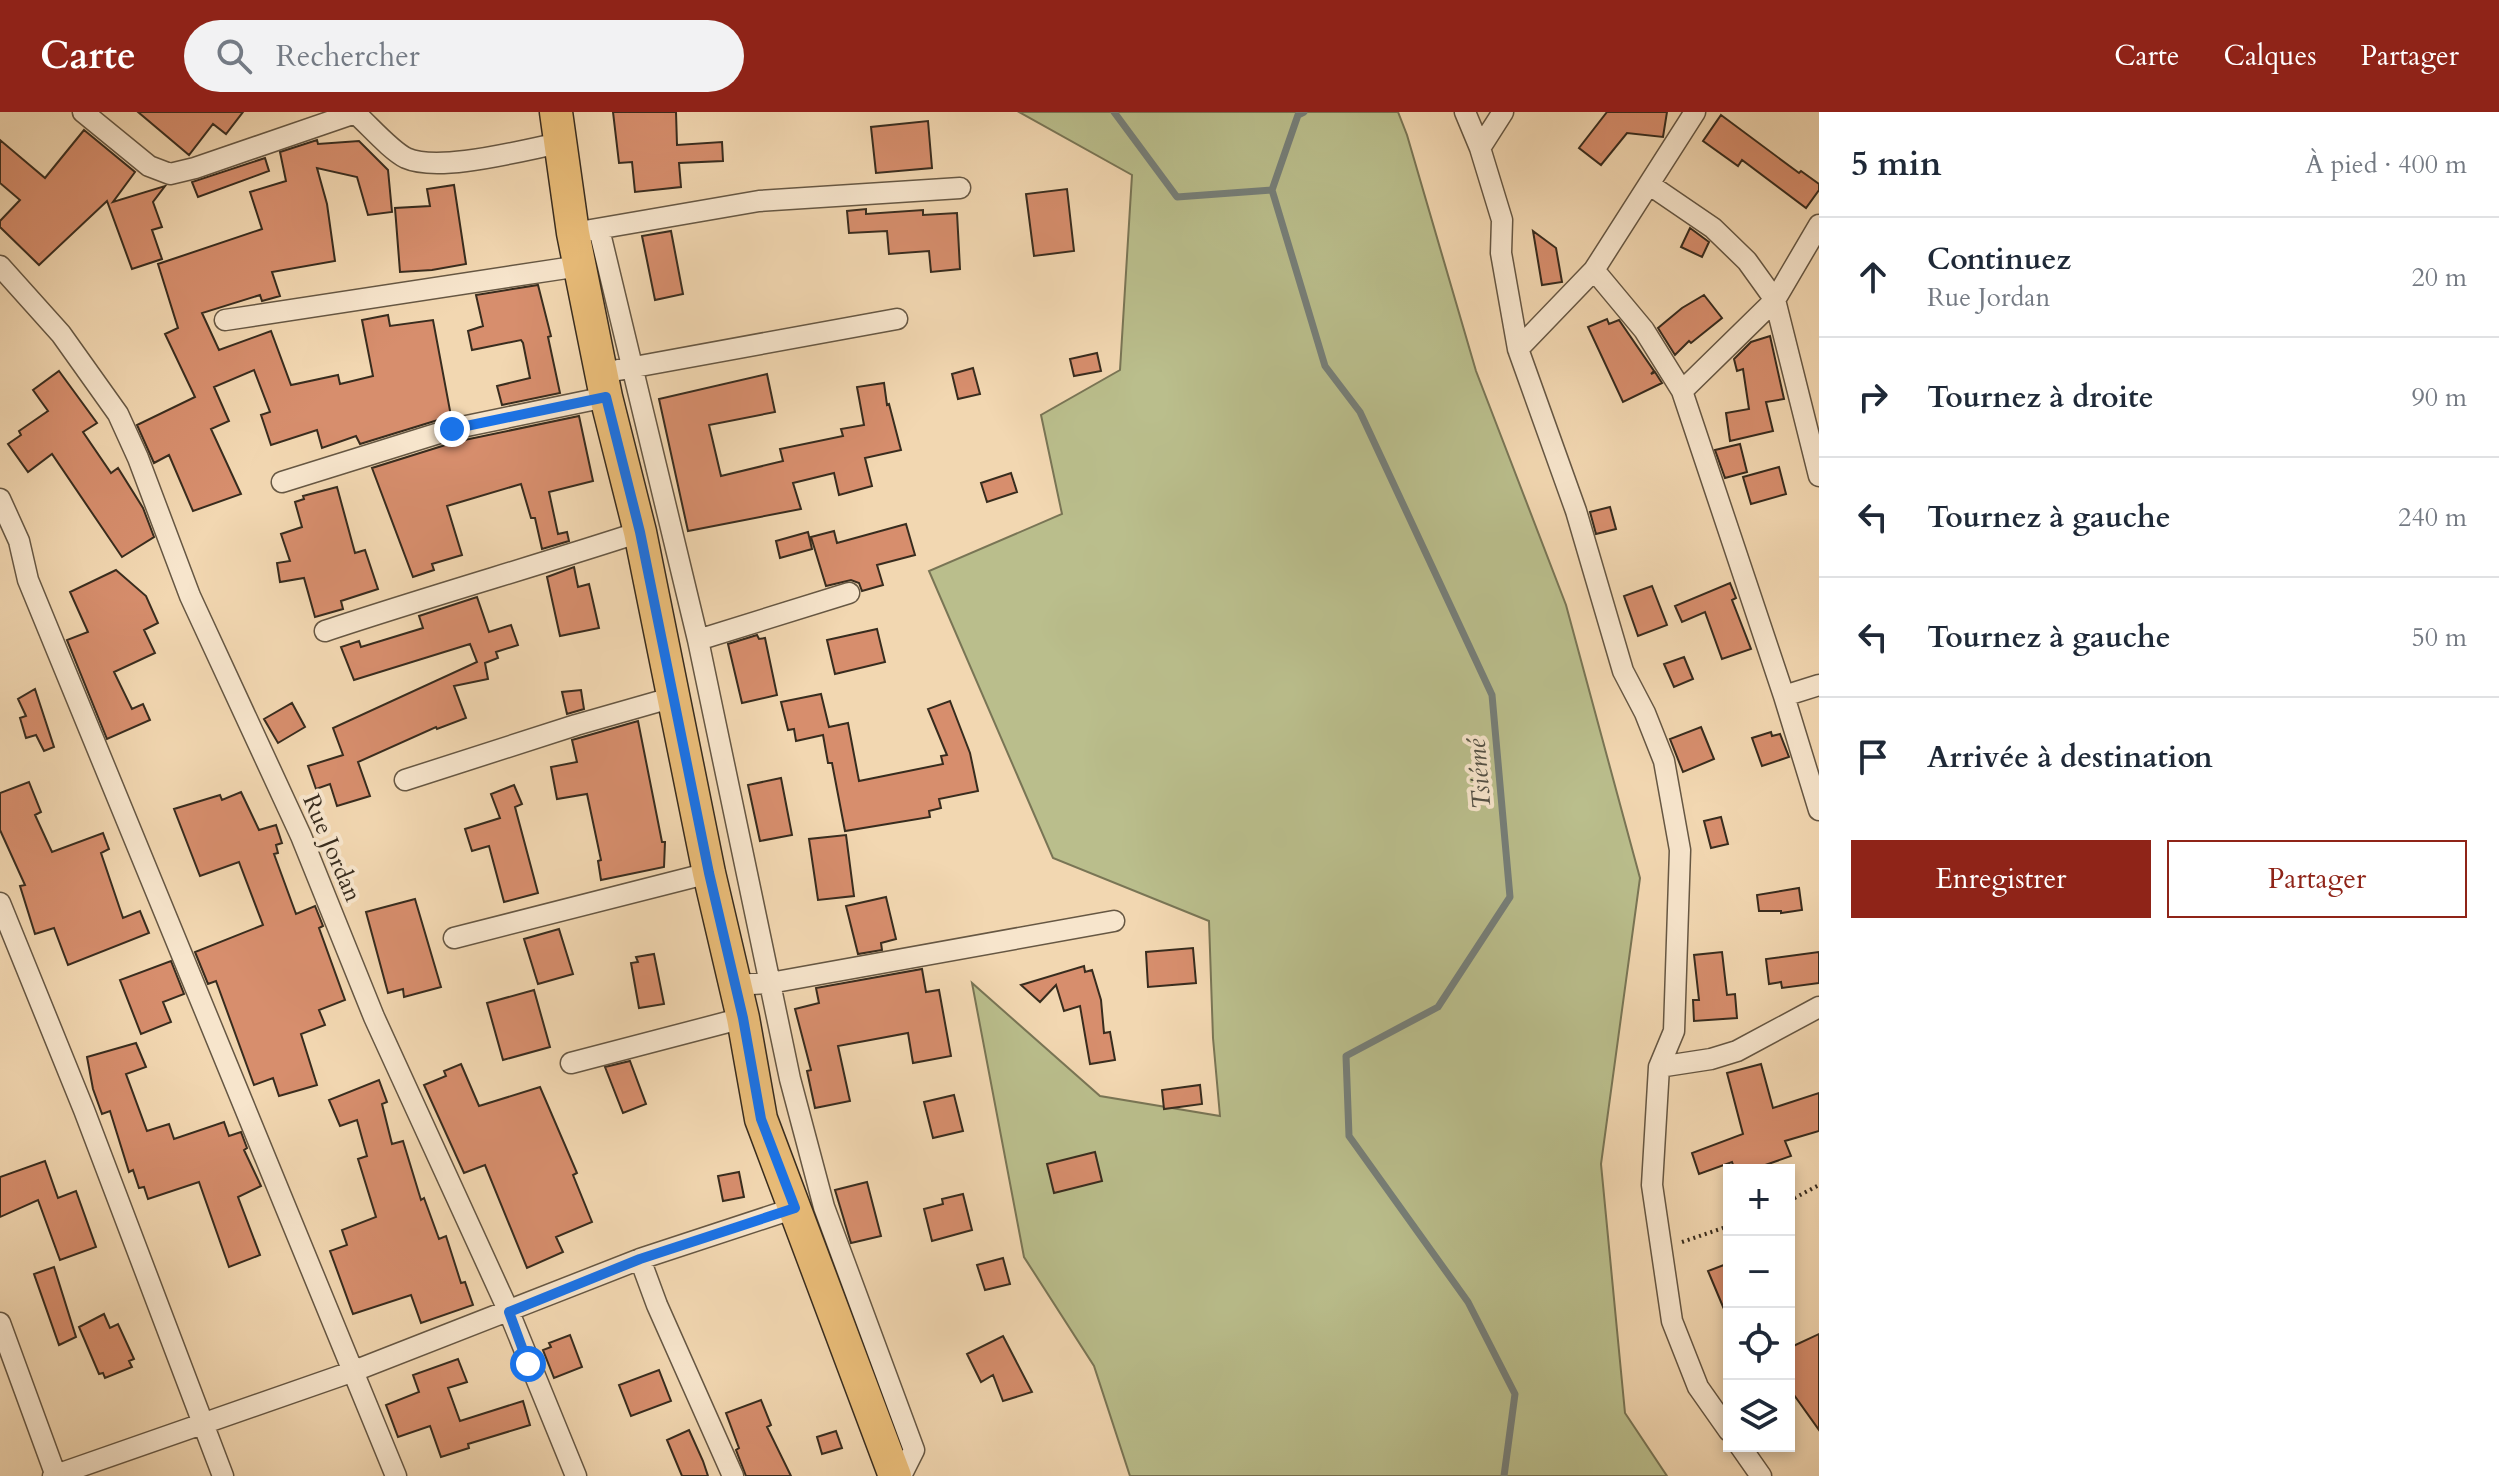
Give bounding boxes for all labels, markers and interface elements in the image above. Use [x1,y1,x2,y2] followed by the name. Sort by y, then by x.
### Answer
[184,20,744,92] search box
[40,30,136,82] text: Carte
[212,34,256,78] icon: search
[276,36,420,77] text: Rechercher
[2114,37,2179,75] text: Carte
[2223,37,2317,75] text: Calques
[2361,37,2459,75] text: Partager
[1851,141,1942,187] text: 5 min
[2305,147,2467,182] text: À pied · 400 m
[1927,239,2071,280] text: Continuez
[1851,255,1895,299] icon: ahead
[2411,260,2467,295] text: 20 m
[1927,280,2050,315] text: Rue Jordan
[1851,375,1895,419] icon: right
[1927,377,2154,418] text: Tournez à droite
[2411,380,2467,415] text: 90 m
[434,411,470,447] route end
[1851,495,1895,539] icon: left
[1927,497,2171,538] text: Tournez à gauche
[2398,500,2467,535] text: 240 m
[1851,615,1895,659] icon: left
[1927,617,2171,658] text: Tournez à gauche
[2411,620,2467,655] text: 50 m
[1458,735,1500,811] water label: Tsiémé
[1851,735,1895,779] icon: arrive
[1927,737,2213,778] text: Arrivée à destination
[295,789,370,907] street label: Rue Jordan
[1851,840,2151,918] button: Enregistrer
[2167,840,2467,918] button: Partager
[1723,1164,1795,1452] map controls
[1723,1164,1795,1236] button: +
[1723,1236,1795,1308] button: −
[1723,1308,1795,1380] button: locate
[510,1346,546,1382] route start
[1723,1380,1795,1452] button: layers

